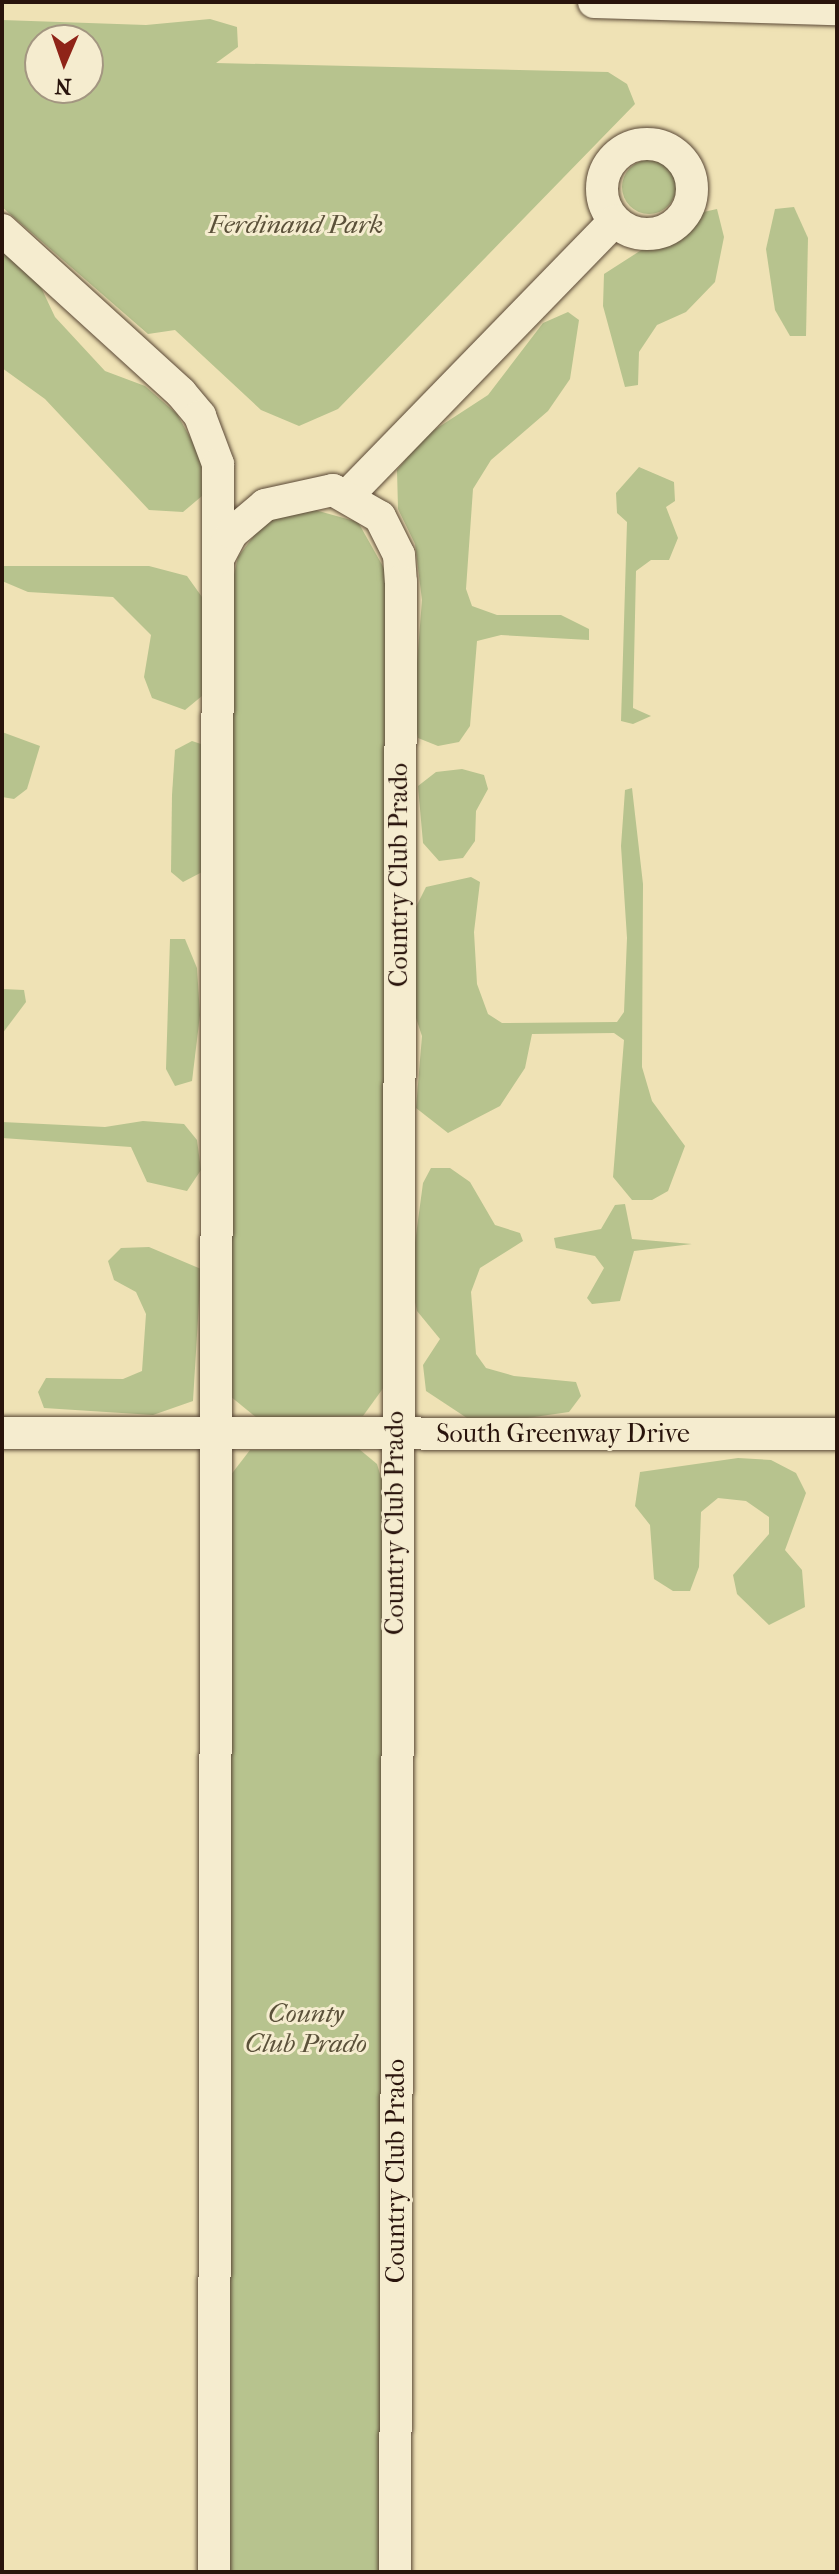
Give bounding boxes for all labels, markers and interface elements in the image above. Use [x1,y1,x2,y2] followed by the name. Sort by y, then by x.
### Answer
[24,24,104,104] north arrow
[54,73,72,99] text: N
[209,209,383,241] park label: Ferdinand Park
[383,763,415,987] street label: Country Club Prado
[379,1411,411,1635] street label: Country Club Prado
[436,1418,690,1450] street label: South Greenway Drive
[245,1998,367,2060] park label: County Club Prado
[380,2059,412,2283] street label: Country Club Prado

